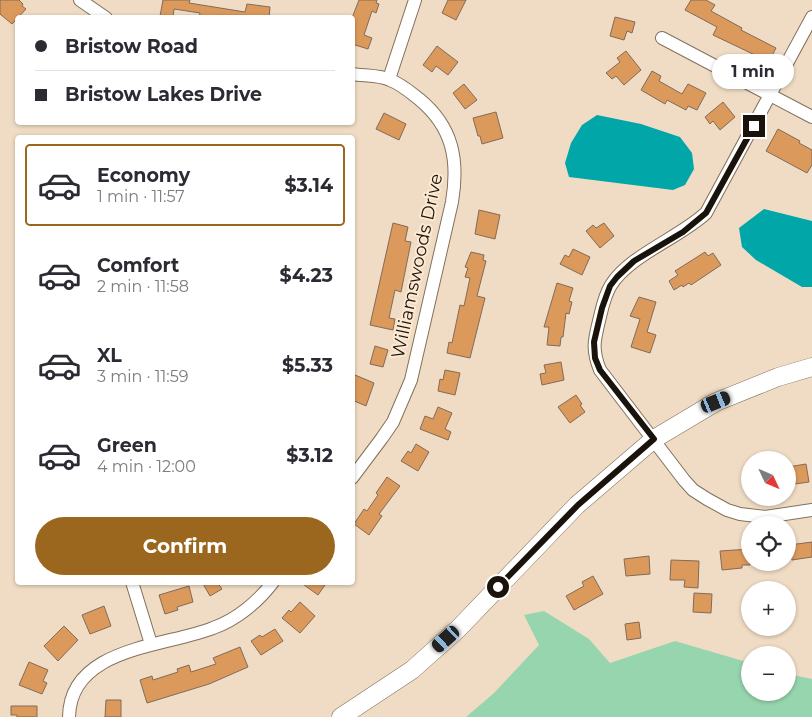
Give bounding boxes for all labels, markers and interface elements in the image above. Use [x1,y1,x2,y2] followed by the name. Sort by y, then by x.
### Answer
[65,35,198,58] text: Bristow Road
[713,54,795,88] callout: 1 min
[731,62,775,81] text: 1 min
[65,83,262,106] text: Bristow Lakes Drive
[743,115,765,137] route end
[37,163,82,208] icon: car
[97,164,190,187] text: Economy
[387,171,447,360] street label: Williamswoods Drive
[284,174,333,197] text: $3.14
[97,187,185,206] text: 1 min · 11:57
[37,253,82,298] icon: car
[97,254,179,277] text: Comfort
[280,264,333,287] text: $4.23
[97,277,189,296] text: 2 min · 11:58
[37,343,82,388] icon: car
[97,344,122,367] text: XL
[282,354,333,377] text: $5.33
[97,367,188,386] text: 3 min · 11:59
[699,389,732,415] car
[37,433,82,478] icon: car
[97,434,157,457] text: Green
[286,444,333,467] text: $3.12
[741,451,796,506] north arrow
[741,451,796,701] map controls
[97,457,196,476] text: 4 min · 12:00
[741,516,796,571] button: locate
[35,517,335,575] button: Confirm
[487,576,509,598] route start
[741,581,796,636] button: +
[429,623,462,655] car
[741,646,796,701] button: −

